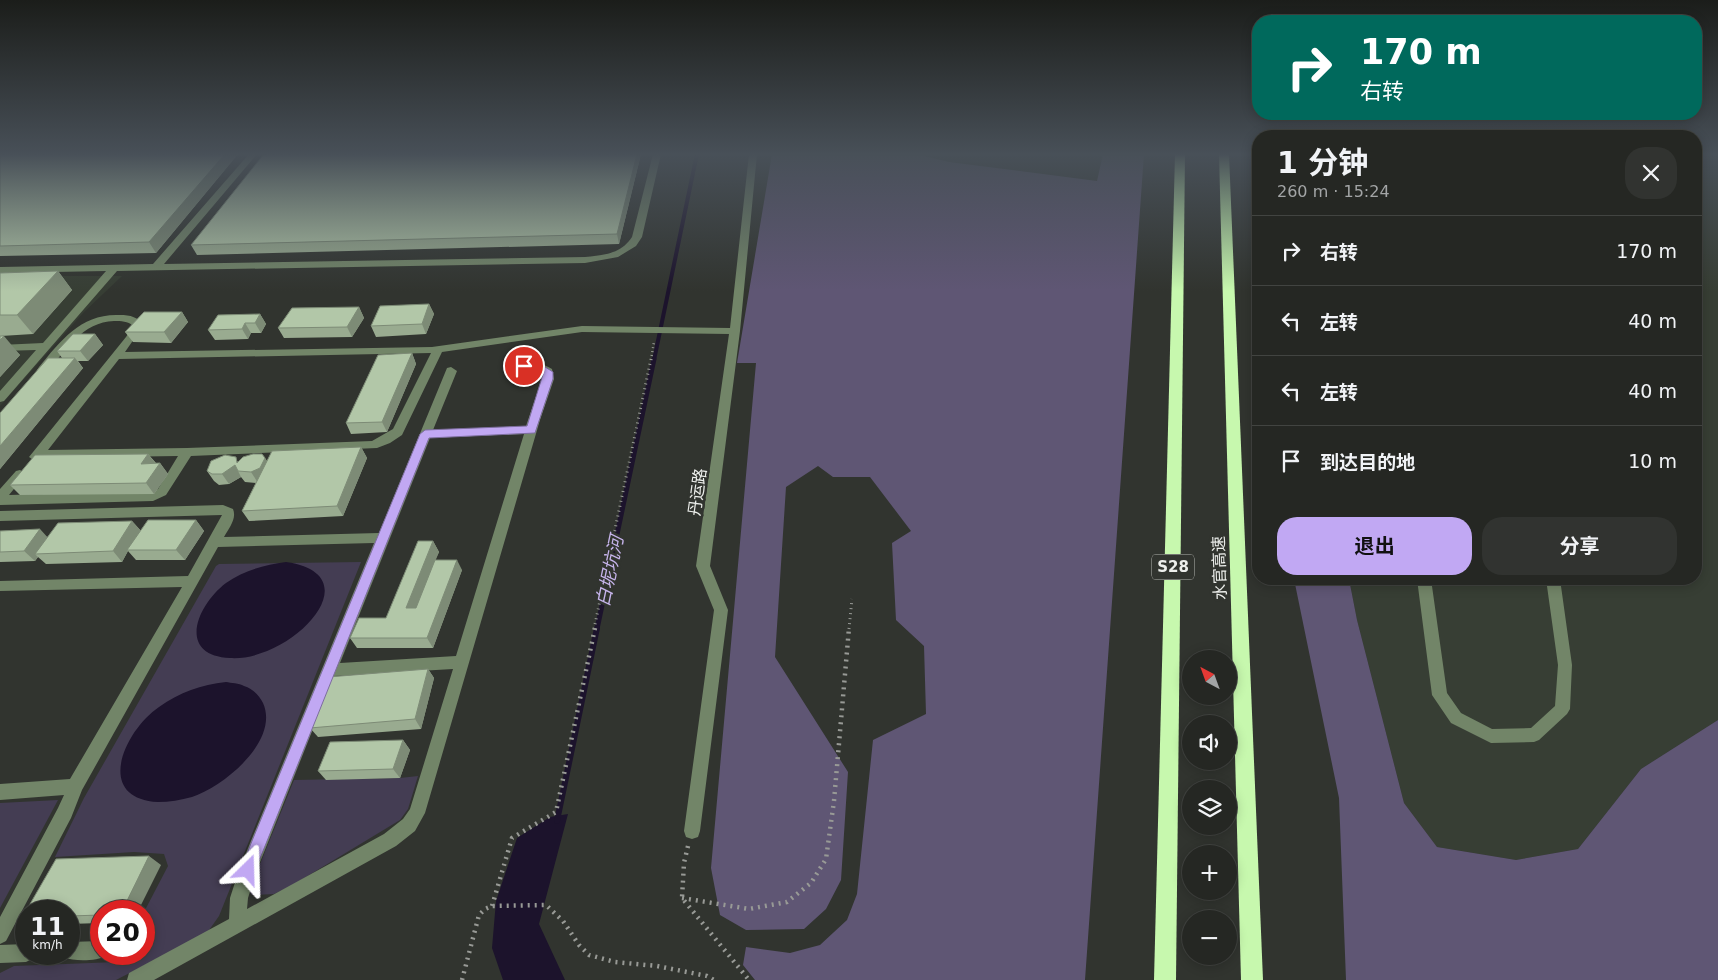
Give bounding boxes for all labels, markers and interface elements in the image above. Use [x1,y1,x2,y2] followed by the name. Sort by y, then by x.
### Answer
[1360,32,1482,72] text: 170 m
[1277,35,1342,100] icon: right
[1360,79,1404,104] text: 右转
[1277,145,1368,180] text: 1 分钟
[1625,147,1677,199] button: close
[1277,182,1390,201] text: 260 m · 15:24
[1277,237,1305,265] icon: right
[1616,240,1677,262] text: 170 m
[1320,241,1358,263] text: 右转
[1277,307,1305,335] icon: left
[1628,310,1677,332] text: 40 m
[1320,311,1358,333] text: 左转
[503,345,545,387] pin
[510,352,538,380] icon: arrive
[1277,377,1305,405] icon: left
[1628,380,1677,402] text: 40 m
[1320,381,1358,403] text: 左转
[1277,447,1305,475] icon: arrive
[1628,450,1677,472] text: 10 m
[1320,451,1415,473] text: 到达目的地
[685,467,710,517] street label: 丹运路
[1277,517,1472,575] button: 退出
[1482,517,1677,575] button: 分享
[592,531,628,608] water label: 白坭坑河
[1209,536,1230,600] street label: 水官高速
[1152,554,1194,580] road number: S28
[1182,650,1238,705] north arrow
[1182,650,1237,965] map controls
[1182,715,1237,770] button: sound
[1182,780,1237,835] button: layers
[221,843,273,895] position arrow
[1182,845,1237,900] button: +
[90,900,155,965] speed limit sign: 20
[1182,910,1237,965] button: −
[30,912,65,941] text: 11
[32,938,63,952] text: km/h

